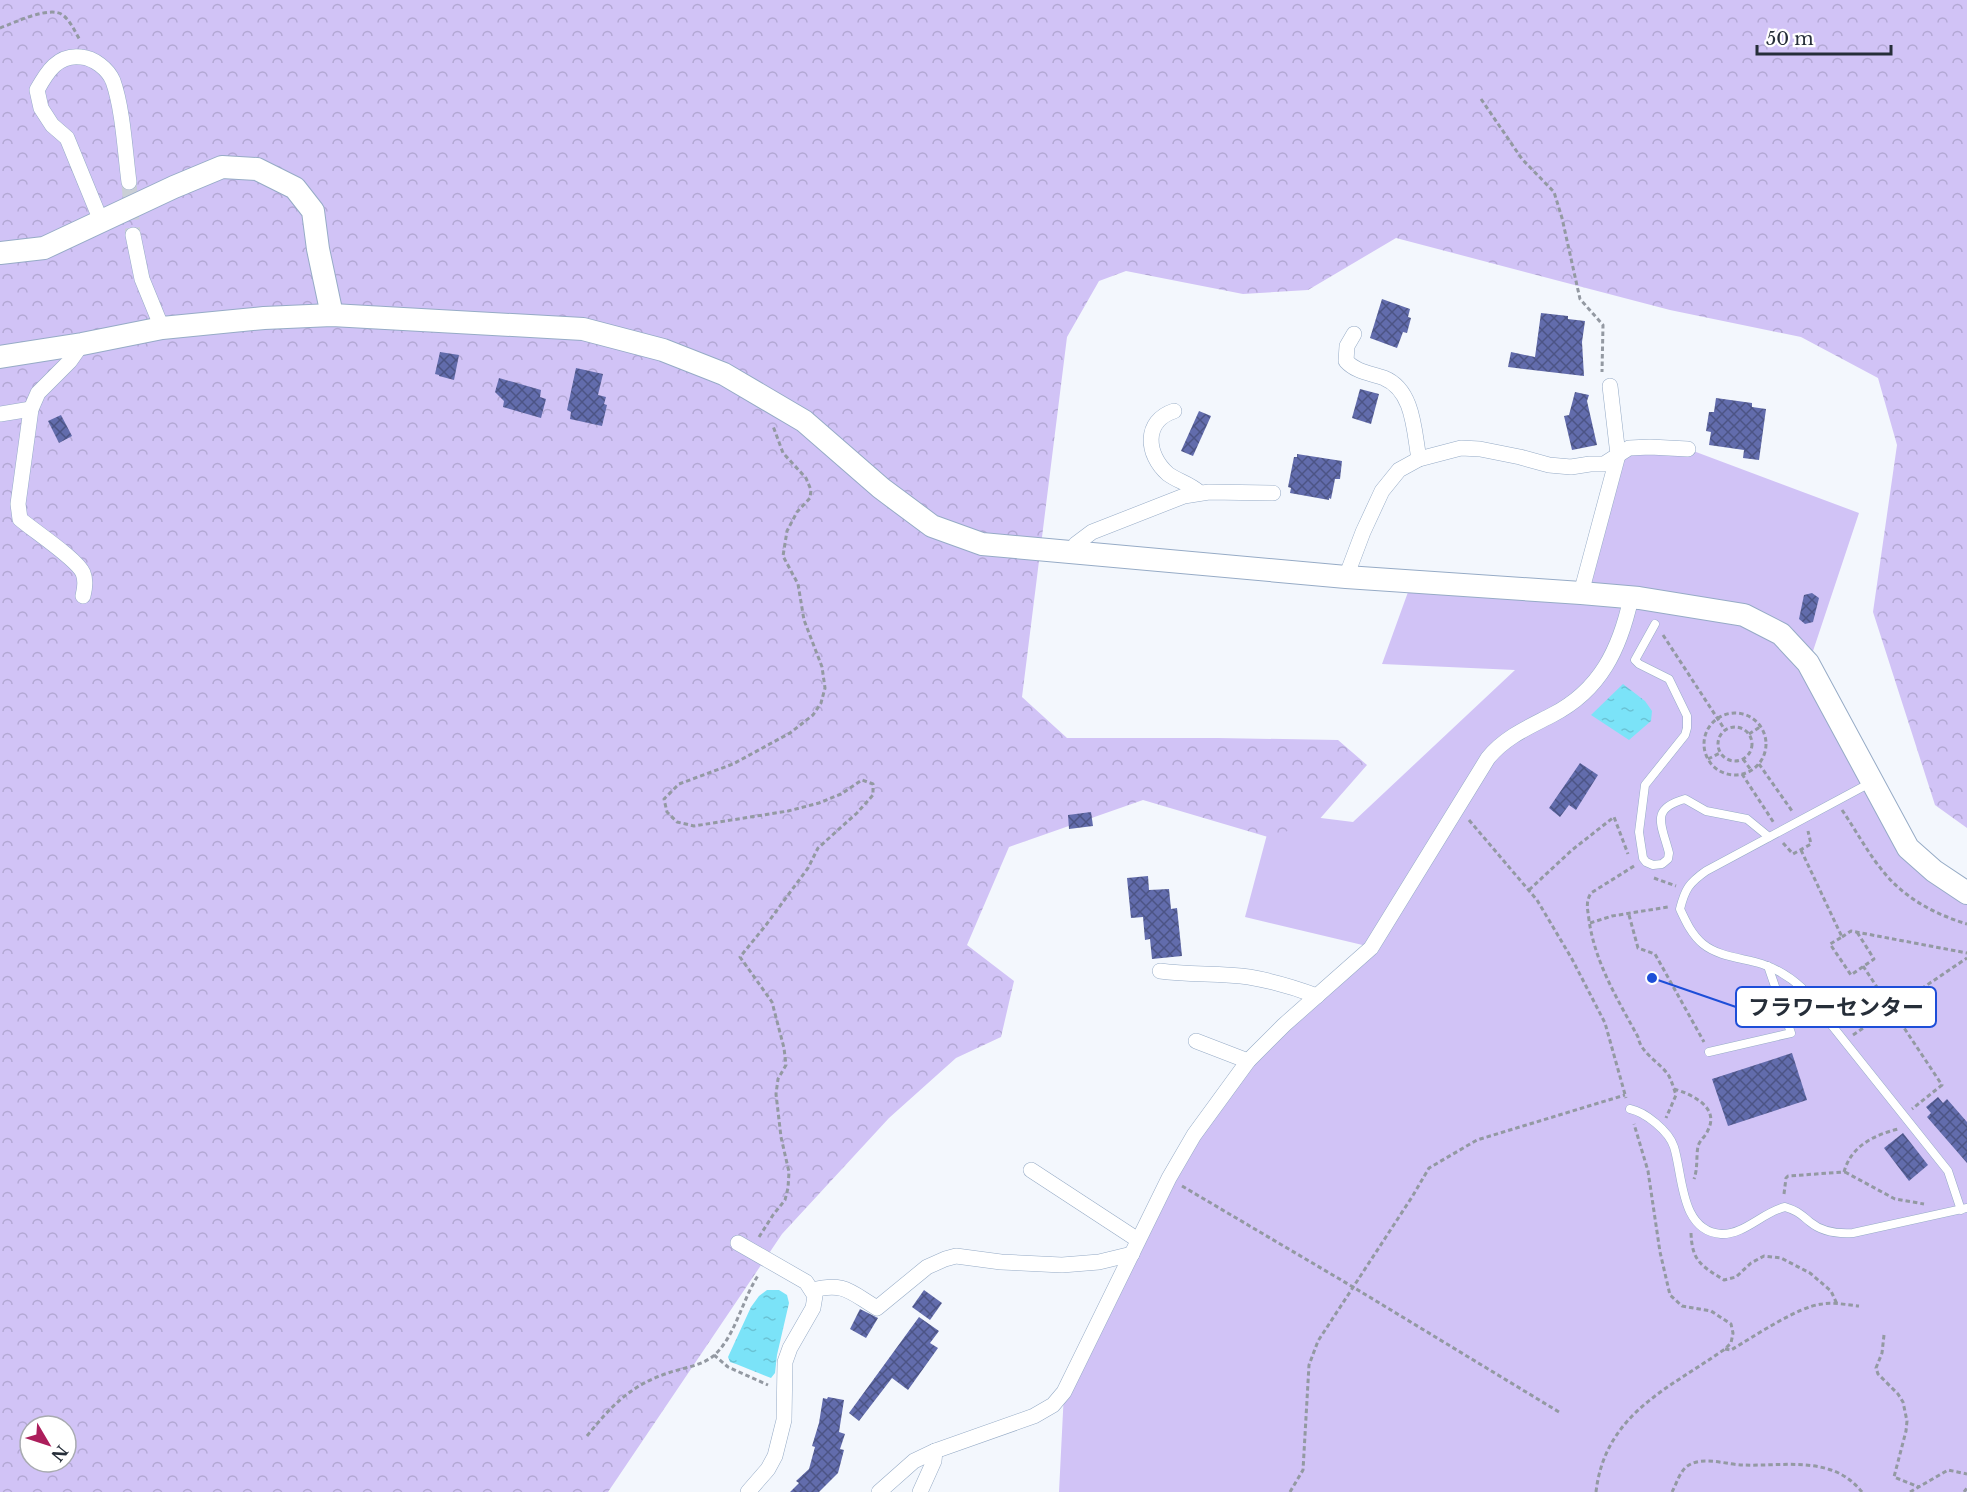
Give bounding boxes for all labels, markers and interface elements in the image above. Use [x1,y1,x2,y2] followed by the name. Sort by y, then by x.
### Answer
[1757,18,1890,56] scale bar
[1766,28,1814,50] text: 50 m
[1736,987,1936,1027] callout: フラワーセンター
[1748,994,1924,1021] text: フラワーセンター
[18,1414,78,1474] north arrow
[47,1441,72,1466] text: N

